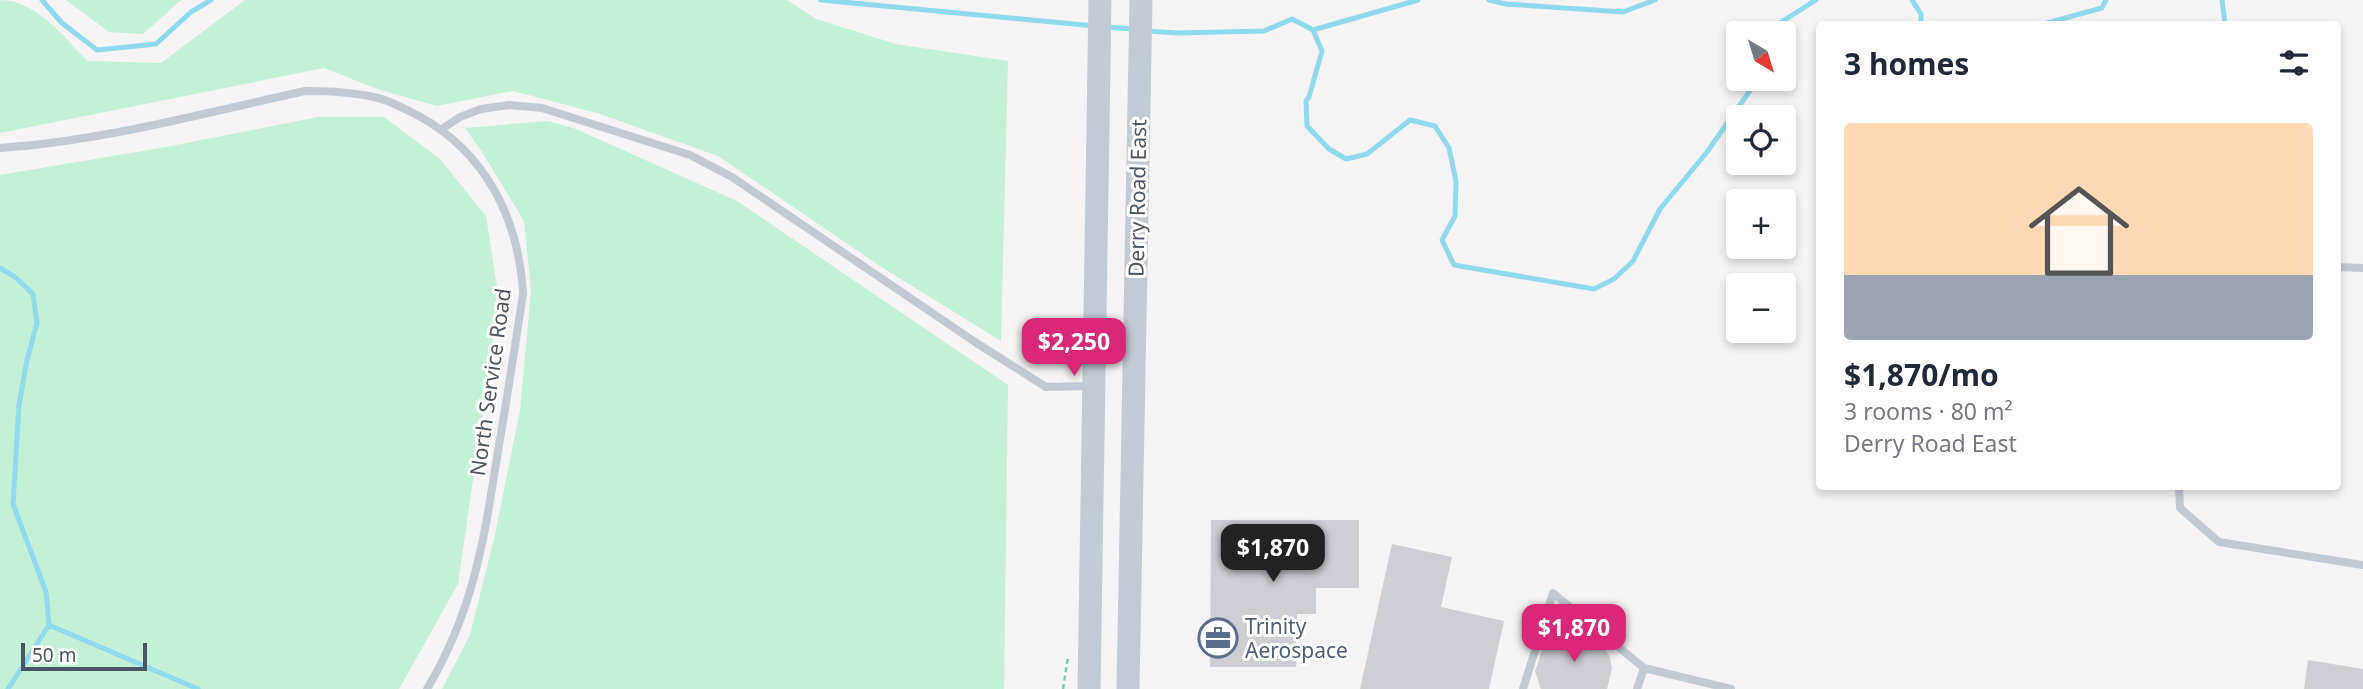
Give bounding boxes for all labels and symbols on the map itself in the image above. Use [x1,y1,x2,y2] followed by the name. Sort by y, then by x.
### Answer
[1726,21,1796,91] north arrow
[1122,118,1152,277] street label: Derry Road East
[463,286,517,478] street label: North Service Road
[1017,318,1131,378] pin: $2,250
[1216,524,1330,584] pin: $1,870
[1517,604,1631,664] pin: $1,870
[1245,612,1348,664] place label: Trinity Aerospace
[1197,617,1239,659] office icon: Trinity Aerospace
[21,640,147,672] scale bar

